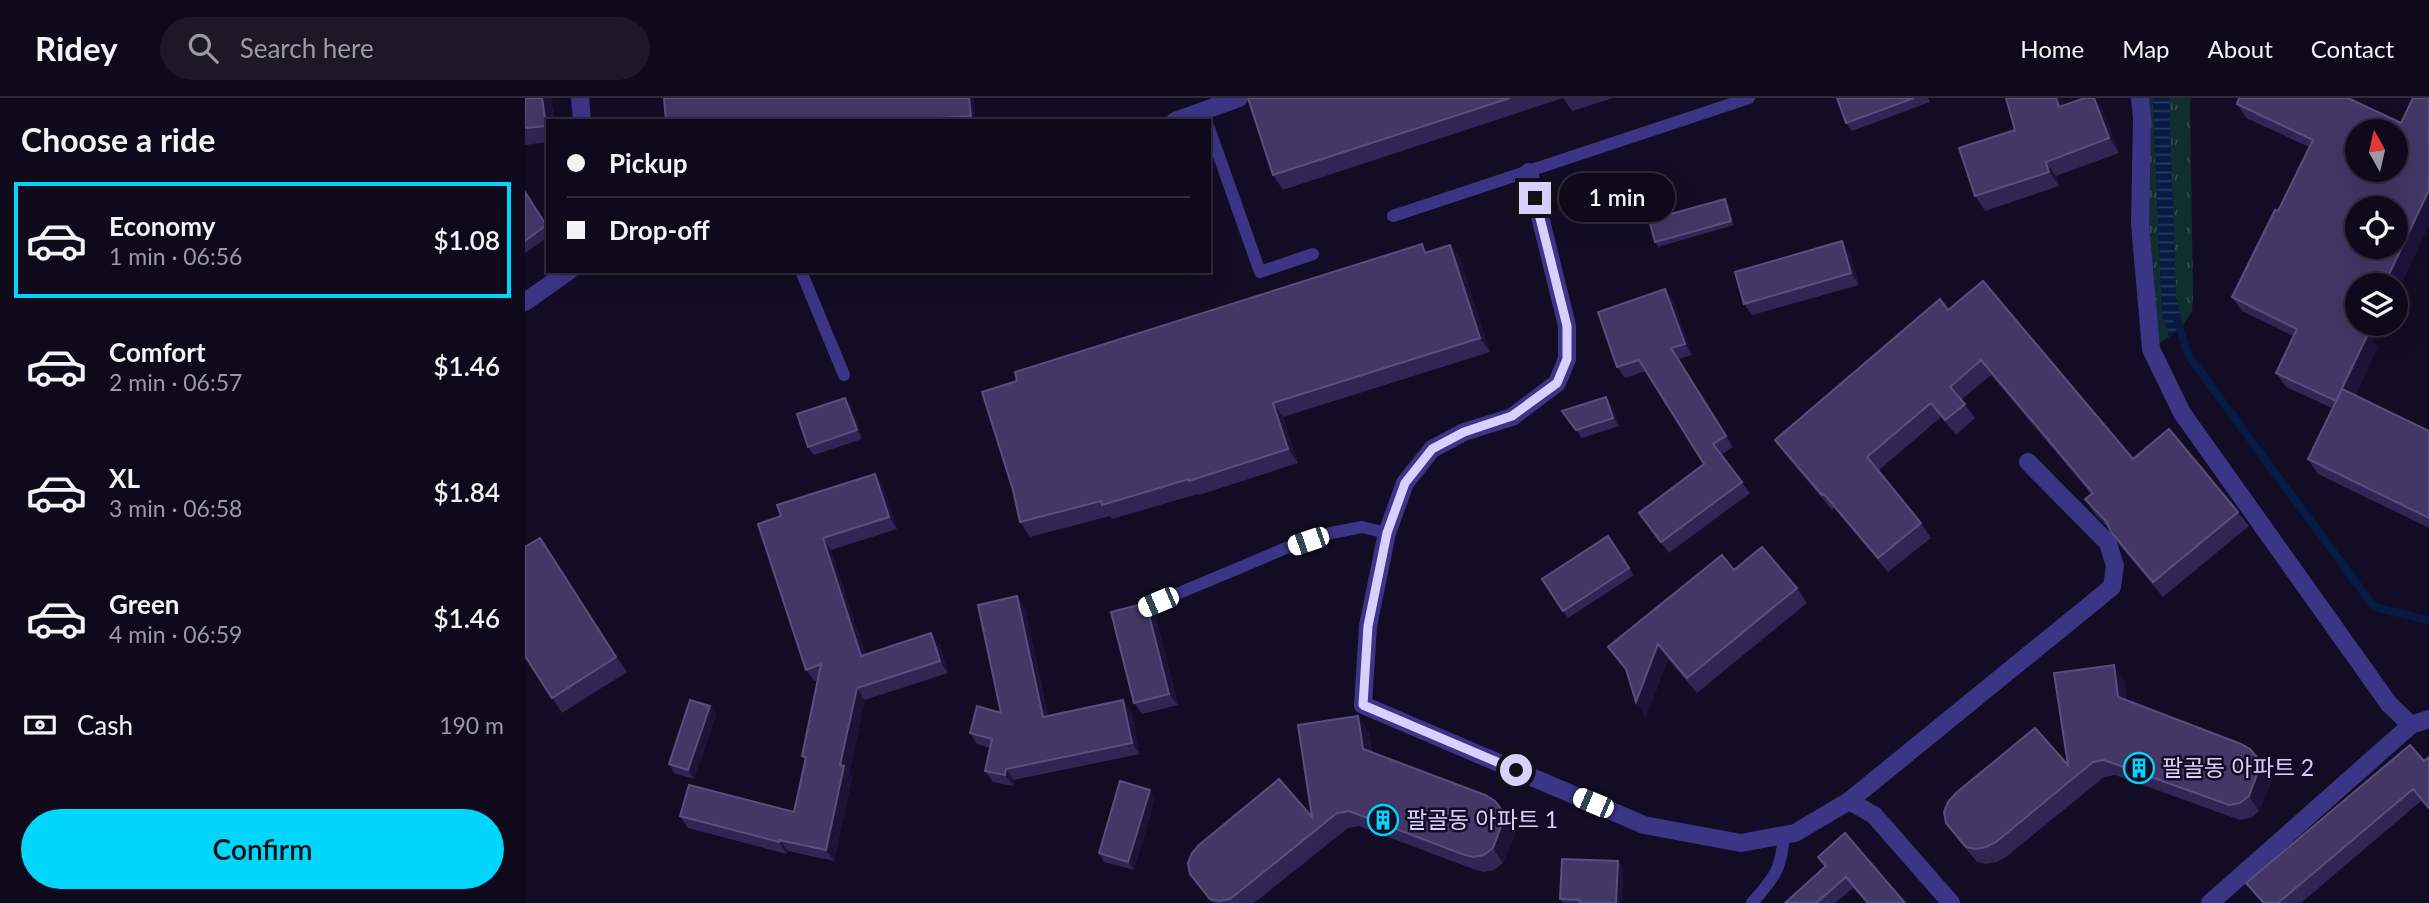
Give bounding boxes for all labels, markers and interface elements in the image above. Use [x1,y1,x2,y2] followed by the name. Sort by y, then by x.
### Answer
[160,17,650,80] search box
[35,28,118,68] text: Ridey
[184,29,222,67] icon: search
[240,32,374,64] text: Search here
[2020,34,2084,63] text: Home
[2122,34,2170,63] text: Map
[2208,34,2273,63] text: About
[2311,34,2394,63] text: Contact
[2345,119,2408,182] north arrow
[2345,119,2408,336] map controls
[21,120,215,159] text: Choose a ride
[609,147,688,179] text: Pickup
[1559,174,1675,222] callout: 1 min
[1519,182,1551,214] route end
[1589,183,1645,211] text: 1 min
[2345,196,2408,259] button: locate
[25,209,88,272] icon: car
[109,210,215,242] text: Economy
[609,214,710,246] text: Drop-off
[434,224,500,256] text: $1.08
[109,242,242,270] text: 1 min · 06:56
[2345,273,2408,336] button: layers
[25,335,88,398] icon: car
[109,336,206,368] text: Comfort
[434,350,500,382] text: $1.46
[109,368,242,396] text: 2 min · 06:57
[25,461,88,524] icon: car
[109,462,140,494] text: XL
[434,476,500,508] text: $1.84
[109,494,242,522] text: 3 min · 06:58
[1285,524,1332,558] car
[1135,584,1182,620] car
[25,587,88,650] icon: car
[109,588,179,620] text: Green
[434,602,500,634] text: $1.46
[109,620,242,648] text: 4 min · 06:59
[21,706,59,744] icon: cash
[77,709,133,741] text: Cash
[439,711,504,739] text: 190 m
[2122,751,2156,785] building icon: 팔골동 아파트 2
[2162,753,2314,781] place label: 팔골동 아파트 2
[1500,754,1532,786] route start
[1570,785,1617,821] car
[1366,803,1400,837] building icon: 팔골동 아파트 1
[1406,805,1558,833] place label: 팔골동 아파트 1
[21,809,504,889] button: Confirm

